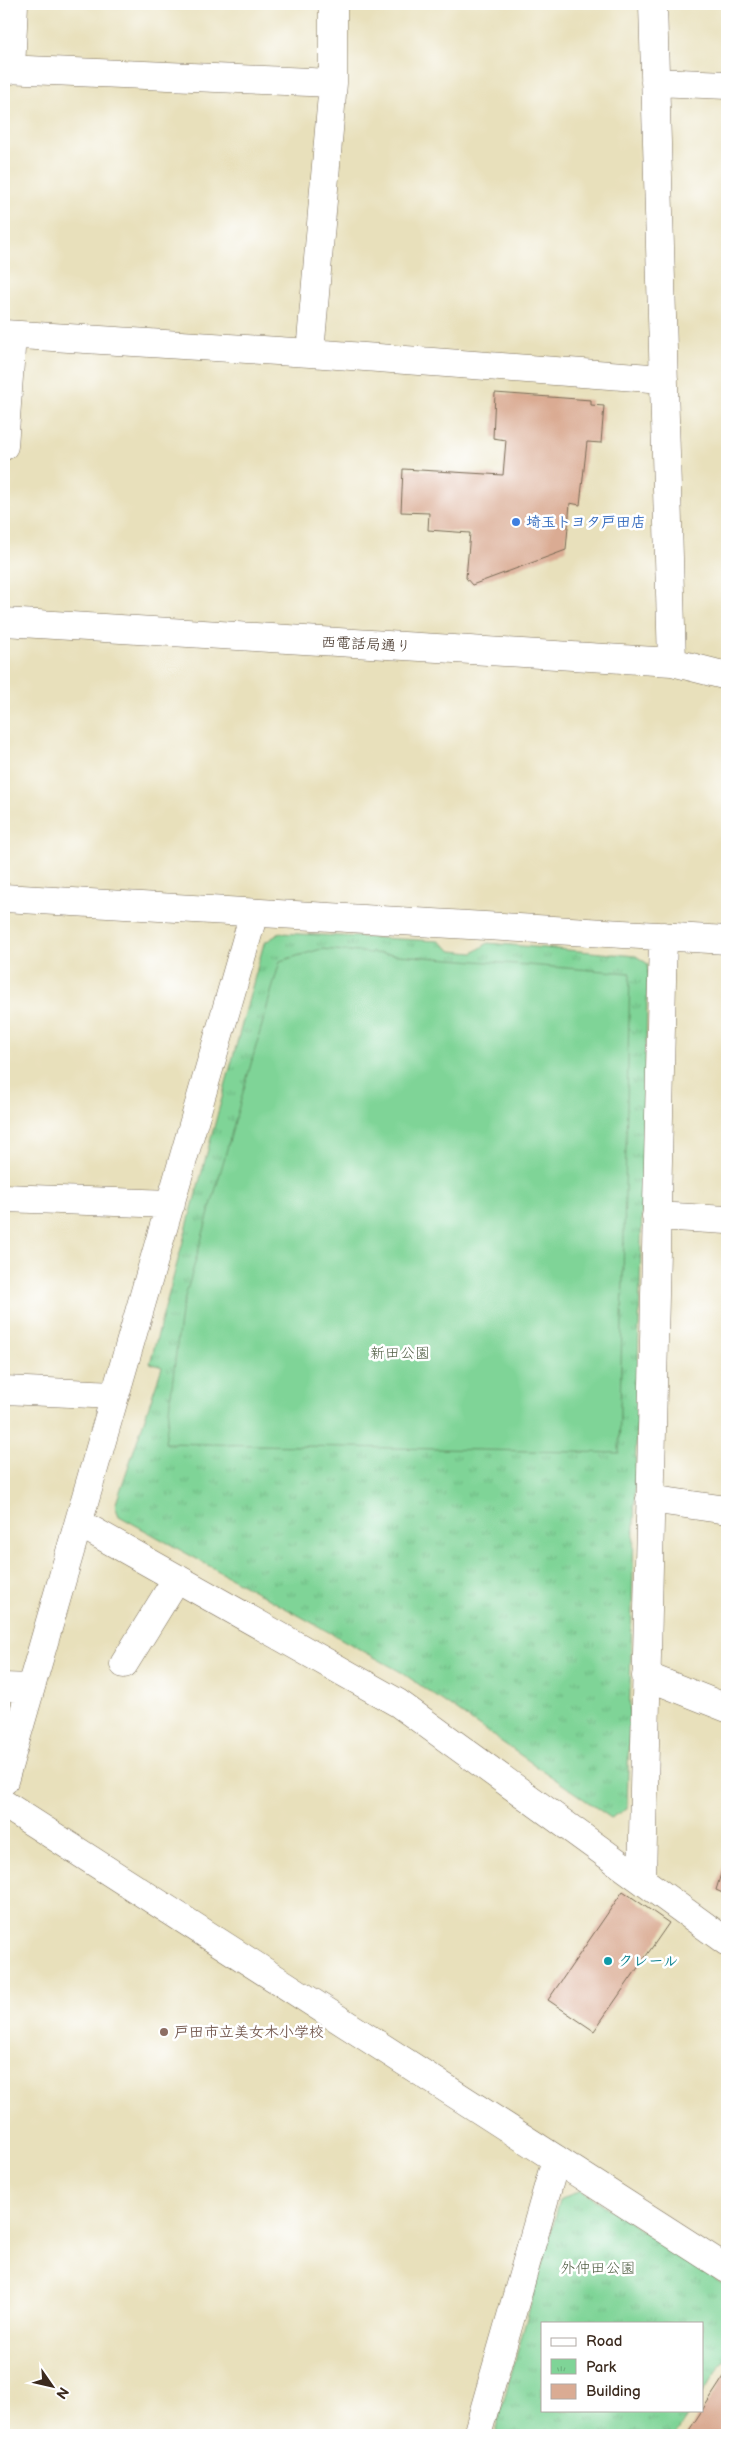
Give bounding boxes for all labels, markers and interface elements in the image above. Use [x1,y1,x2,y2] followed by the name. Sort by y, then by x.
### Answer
[526,513,646,532] place label: 埼玉トヨタ戸田店
[510,516,522,528] marker: 埼玉トヨタ戸田店
[321,633,411,656] street label: 西電話局通り
[370,1344,430,1363] park label: 新田公園
[618,1952,678,1971] place label: クレール
[602,1955,614,1967] marker: クレール
[174,2023,324,2042] place label: 戸田市立美女木小学校
[158,2026,170,2038] marker: 戸田市立美女木小学校
[560,2259,636,2278] park label: 外仲田公園
[541,2322,704,2412] legend
[586,2332,622,2351] text: Road
[586,2358,617,2377] text: Park
[28,2362,78,2412] north arrow
[586,2382,641,2401] text: Building
[52,2384,72,2402] text: N

